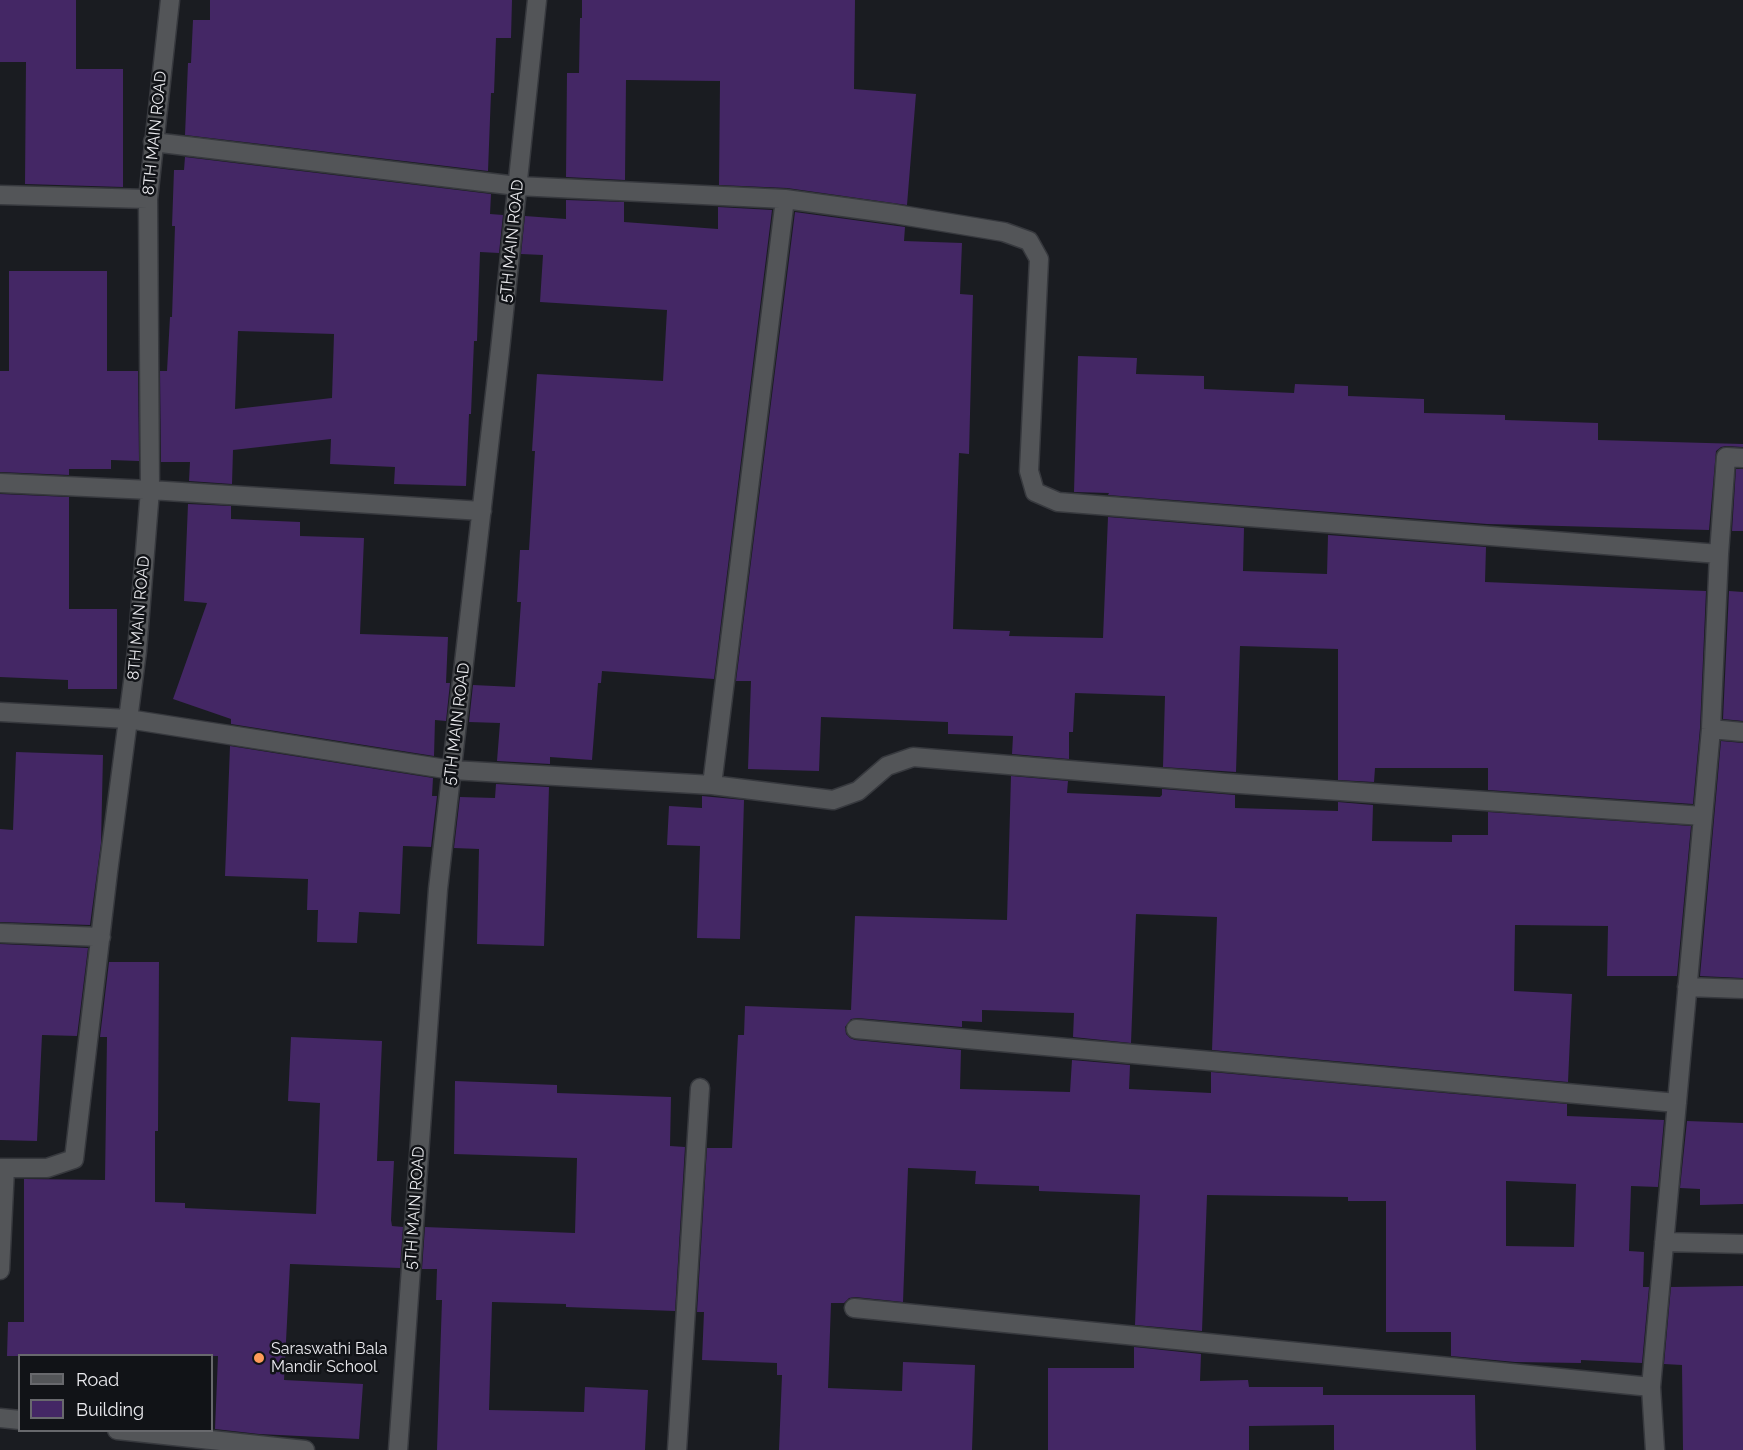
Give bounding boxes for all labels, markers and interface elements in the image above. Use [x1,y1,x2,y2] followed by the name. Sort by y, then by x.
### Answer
[139,70,171,196] street label: 8TH MAIN ROAD
[496,179,528,303] street label: 5TH MAIN ROAD
[124,555,154,681] street label: 8TH MAIN ROAD
[440,662,474,786] street label: 5TH MAIN ROAD
[401,1146,429,1270] street label: 5TH MAIN ROAD
[271,1339,387,1377] place label: Saraswathi Bala Mandir School
[252,1351,266,1365] marker: Saraswathi Bala Mandir School
[18,1354,213,1432] legend
[76,1369,119,1390] text: Road
[76,1399,144,1420] text: Building

